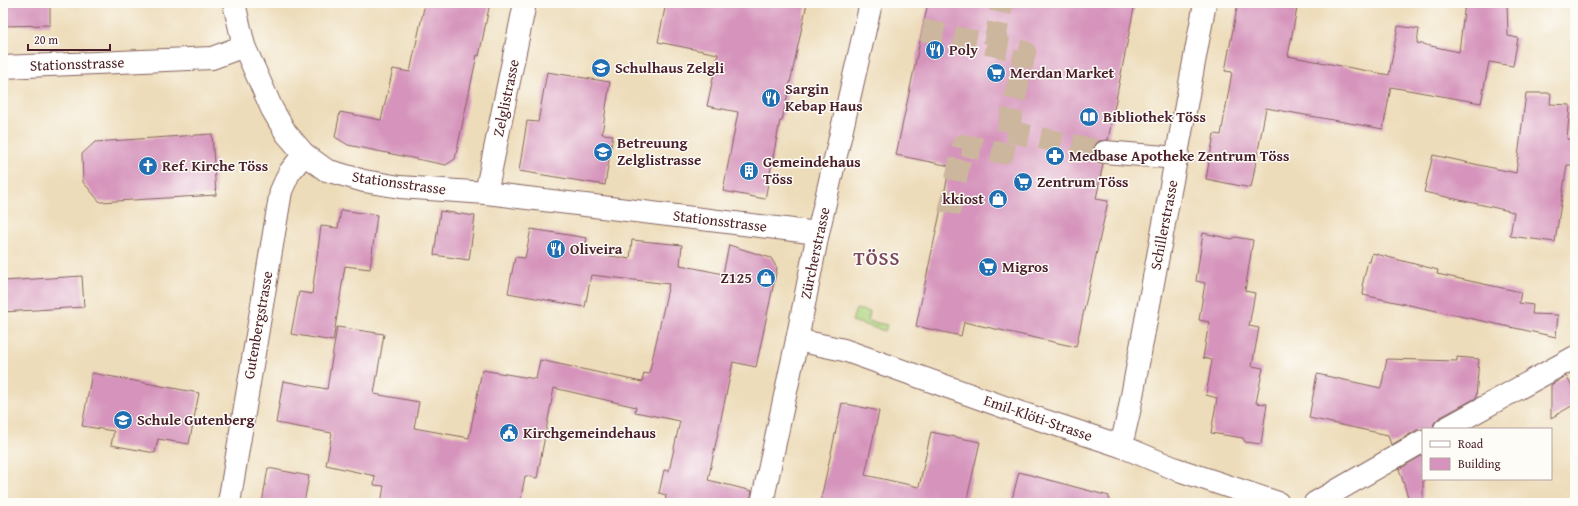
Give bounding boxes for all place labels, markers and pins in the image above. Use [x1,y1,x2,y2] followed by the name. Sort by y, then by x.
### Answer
[924,39,946,61] restaurant icon: Poly
[949,39,978,60] place label: Poly
[590,57,612,79] school or university icon: Schulhaus Zelgli
[615,57,724,78] place label: Schulhaus Zelgli
[985,62,1007,84] supermarket icon: Merdan Market
[1010,62,1115,83] place label: Merdan Market
[785,78,863,116] place label: Sargin Kebap Haus
[760,87,782,109] restaurant icon: Sargin Kebap Haus
[1078,106,1100,128] library icon: Bibliothek Töss
[1103,106,1206,127] place label: Bibliothek Töss
[617,132,701,170] place label: Betreuung Zelglistrasse
[592,141,614,163] school or university icon: Betreuung Zelglistrasse
[1044,145,1066,167] pharmacy icon: Medbase Apotheke Zentrum Töss
[1069,145,1289,166] place label: Medbase Apotheke Zentrum Töss
[763,151,861,189] place label: Gemeindehaus Töss
[137,155,159,177] church icon: Ref. Kirche Töss
[162,155,268,176] place label: Ref. Kirche Töss
[738,160,760,182] building icon: Gemeindehaus Töss
[1012,171,1034,193] supermarket icon: Zentrum Töss
[1037,171,1129,192] place label: Zentrum Töss
[942,188,984,209] place label: kkiost
[987,188,1009,210] shop icon: kkiost
[545,238,567,260] restaurant icon: Oliveira
[570,238,623,259] place label: Oliveira
[977,256,999,278] supermarket icon: Migros
[1002,256,1049,277] place label: Migros
[720,267,752,288] place label: Z125
[755,267,777,289] shop icon: Z125
[112,409,134,431] school or university icon: Schule Gutenberg
[137,409,254,430] place label: Schule Gutenberg
[498,422,520,444] public building icon: Kirchgemeindehaus
[523,422,656,443] place label: Kirchgemeindehaus

